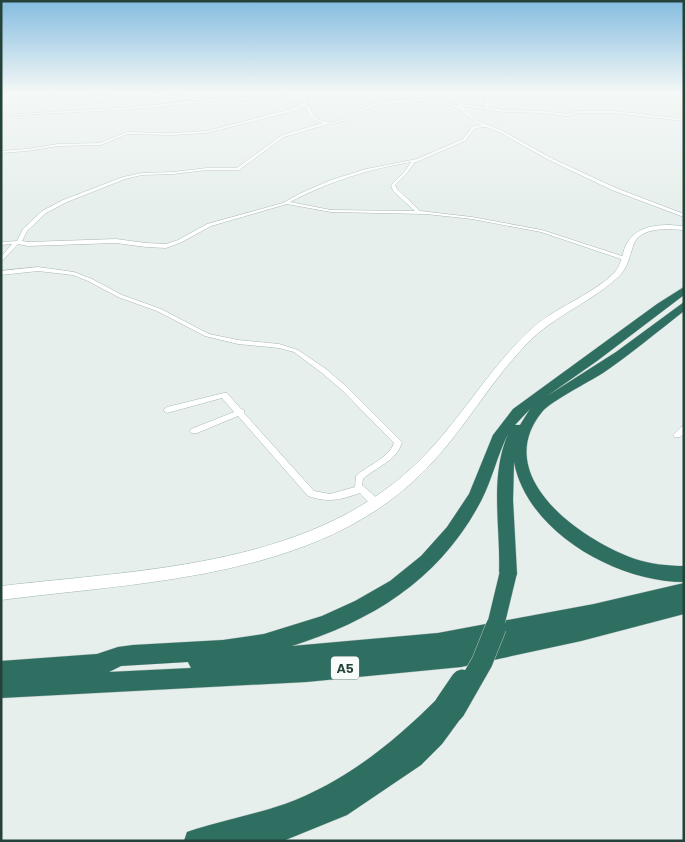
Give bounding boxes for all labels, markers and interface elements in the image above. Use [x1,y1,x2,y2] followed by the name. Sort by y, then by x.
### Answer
[331,656,359,680] road number: A5

